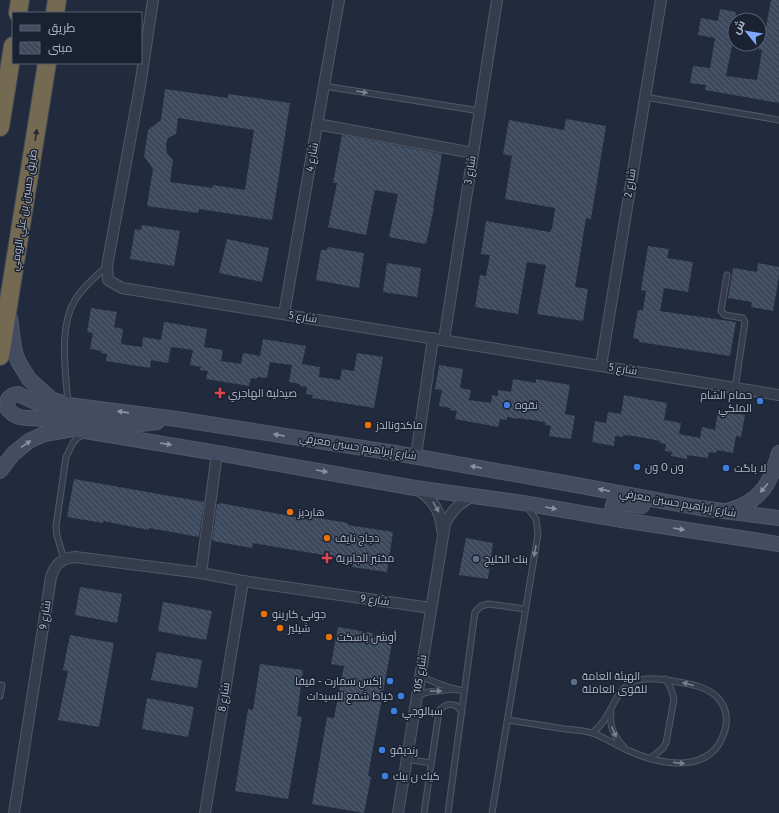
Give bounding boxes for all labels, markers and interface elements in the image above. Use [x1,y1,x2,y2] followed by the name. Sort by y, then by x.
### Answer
[12,12,142,64] legend
[727,12,767,52] north arrow
[730,18,748,37] text: ش
[48,21,76,35] text: طريق
[48,41,73,55] text: مبنى
[356,89,368,95] one-way arrow
[33,129,39,141] one-way arrow
[303,141,322,173] street label: شارع 4
[8,148,42,272] street label: طريق حسين بن علي الرومي
[461,155,480,185] street label: شارع 3
[621,168,640,198] street label: شارع 2
[288,308,318,327] street label: شارع 5
[608,360,638,379] street label: شارع 5
[228,387,297,402] place label: صيدلية الهاجري
[215,388,225,398] marker: صيدلية الهاجري
[700,389,752,417] place label: حمام الشام الملكي
[755,396,765,406] marker: حمام الشام الملكي
[515,399,538,412] place label: نقوه
[502,400,512,410] marker: نقوه
[117,409,129,415] one-way arrow
[375,419,423,432] place label: ماكدونالدز
[363,420,373,430] marker: ماكدونالدز
[298,431,418,465] street label: شارع إبراهيم حسين معرفي
[273,432,285,438] one-way arrow
[21,440,32,447] one-way arrow
[160,441,172,447] one-way arrow
[645,461,684,474] place label: ون O ون
[632,462,642,472] marker: ون O ون
[734,462,766,475] place label: لا باگت
[721,463,731,473] marker: لا باگت
[470,464,482,470] one-way arrow
[316,469,328,475] one-way arrow
[759,483,768,494] one-way arrow
[618,486,737,522] street label: شارع إبراهيم حسين معرفي
[598,487,610,493] one-way arrow
[432,501,439,513] one-way arrow
[297,506,324,519] place label: هارديز
[545,506,557,512] one-way arrow
[285,507,295,517] marker: هارديز
[673,526,685,532] one-way arrow
[335,532,379,546] place label: دجاج نايف
[322,533,332,543] marker: دجاج نايف
[532,545,538,557] one-way arrow
[321,552,333,564] marker: مختبر الجابرية
[336,552,394,565] place label: مختبر الجابرية
[484,553,528,567] place label: بنك الخليج
[471,554,481,564] marker: بنك الخليج
[359,592,390,609] street label: شارع 9
[36,600,55,631] street label: شارع 9
[272,608,326,623] place label: جوني كارينو
[259,609,269,619] marker: جوني كارينو
[287,622,310,635] place label: شيليز
[275,623,285,633] marker: شيليز
[337,630,397,644] place label: أوشن باسكت
[324,632,334,642] marker: أوشن باسكت
[411,654,430,694] street label: شارع 105
[582,670,647,696] place label: الهيئة العامة للقوى العاملة
[295,675,382,688] place label: إكس سمارت - فيفا
[385,676,395,686] marker: إكس سمارت - فيفا
[569,677,579,687] marker: الهيئة العامة للقوى العاملة
[215,681,234,713] street label: شارع 8
[682,681,694,687] one-way arrow
[430,688,442,695] one-way arrow
[307,690,393,704] place label: خياط شمع للسيدات
[396,691,406,701] marker: خياط شمع للسيدات
[402,705,443,720] place label: سبالوجي
[389,706,399,716] marker: سبالوجي
[611,726,617,738] one-way arrow
[390,744,418,757] place label: رنديڤو
[377,745,387,755] marker: رنديڤو
[673,759,685,766] one-way arrow
[393,770,440,783] place label: كيك ن بيك
[380,771,390,781] marker: كيك ن بيك

